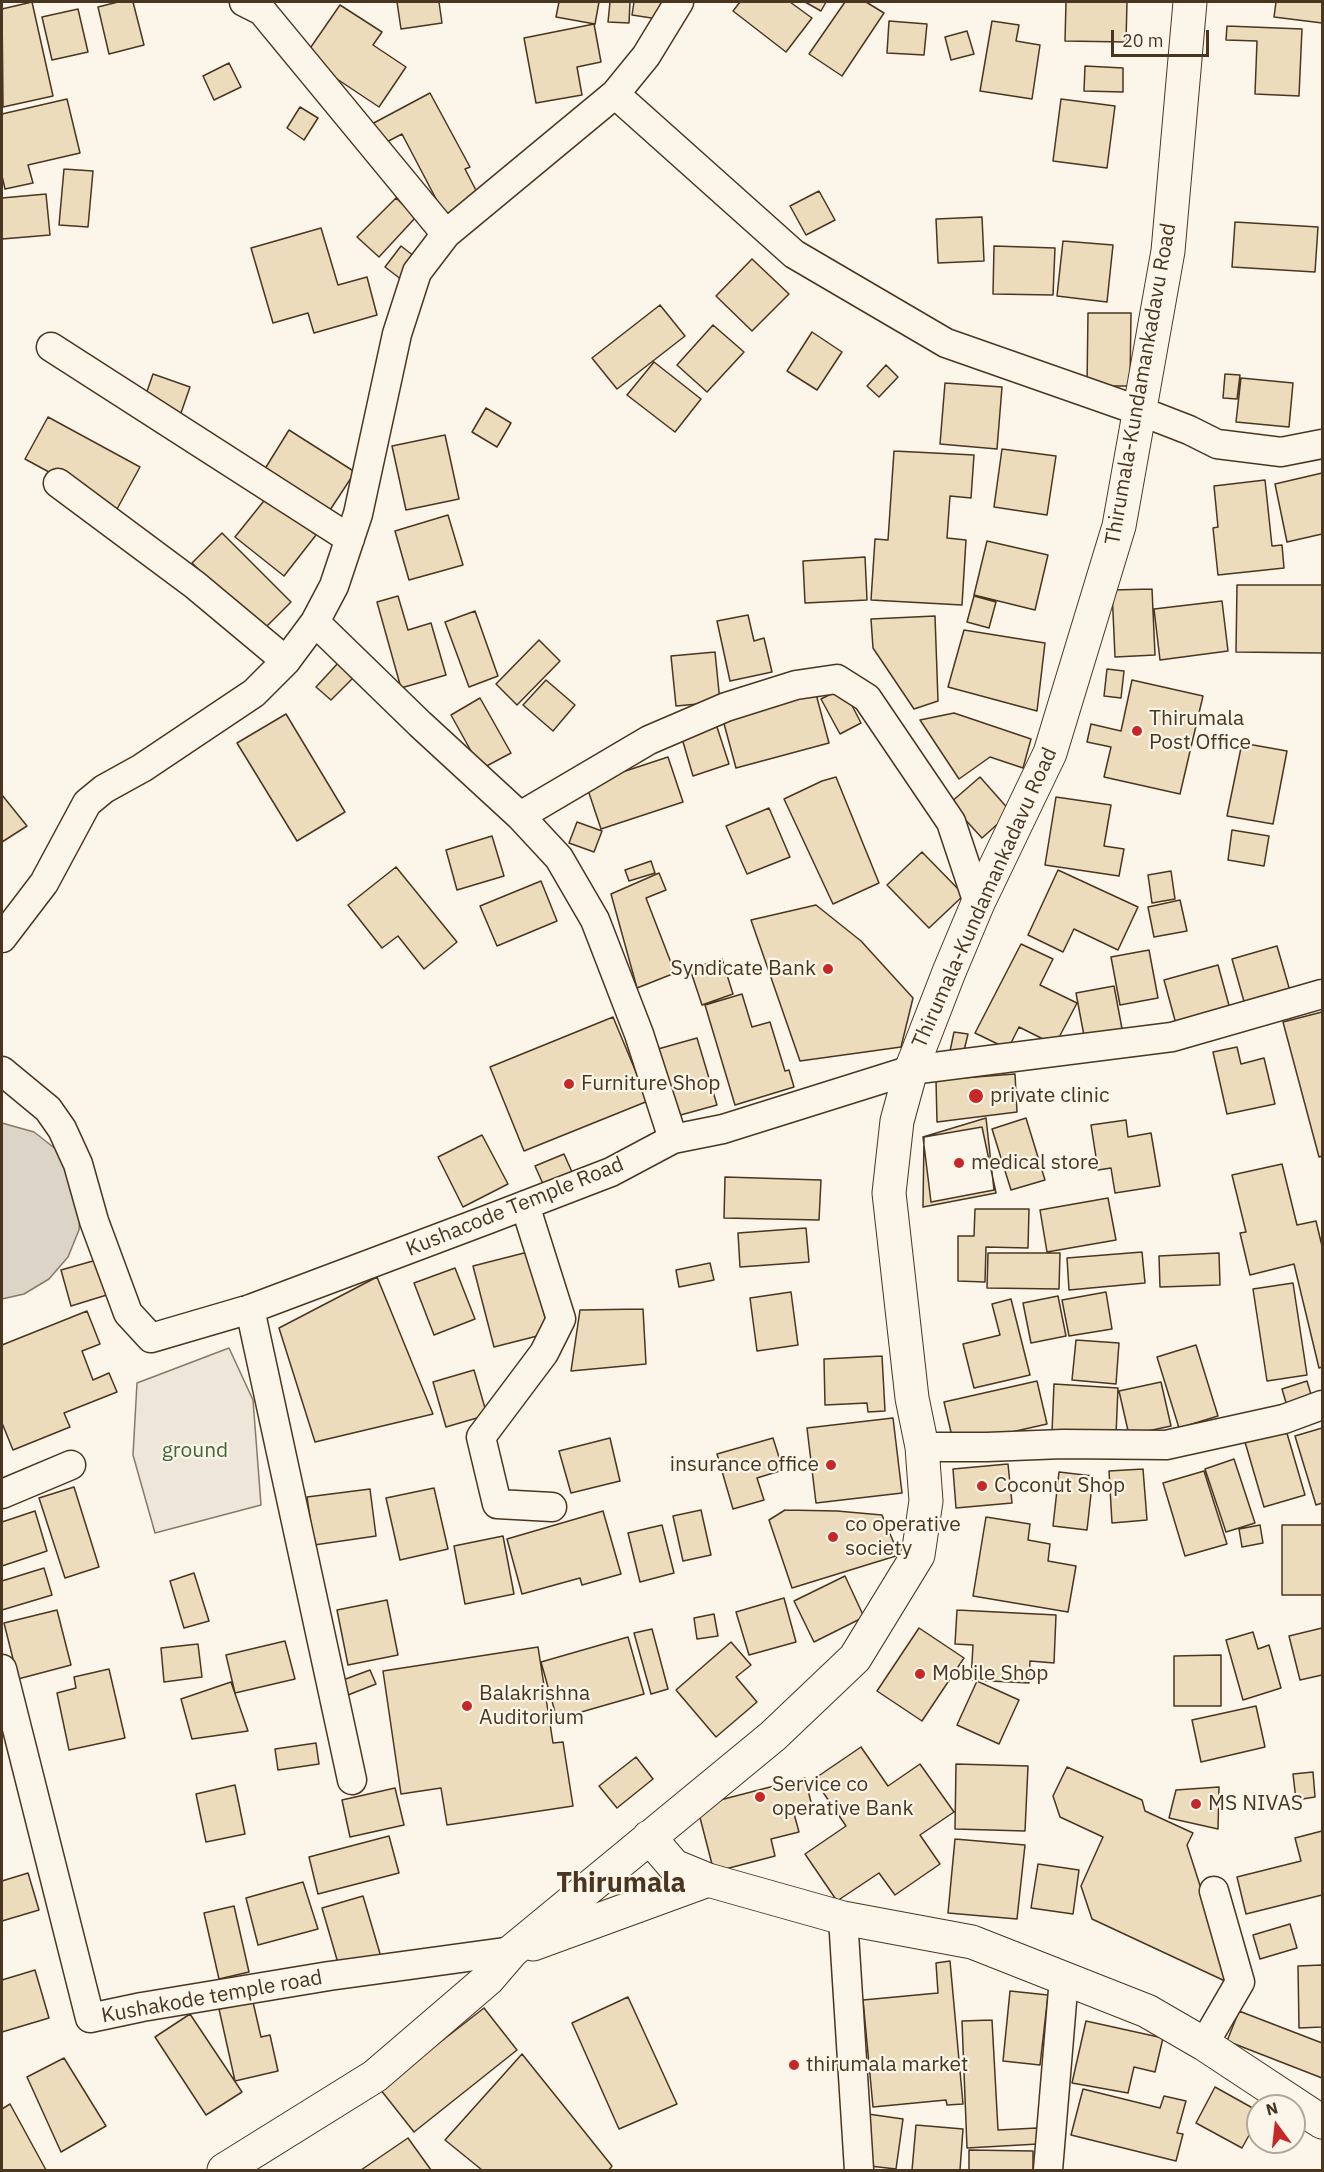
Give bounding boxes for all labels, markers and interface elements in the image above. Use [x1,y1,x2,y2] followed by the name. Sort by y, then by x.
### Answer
[1114,18,1212,56] scale bar
[1122,29,1164,52] text: 20 m
[1100,221,1182,547] street label: Thirumala-Kundamankadavu Road
[1149,706,1251,756] place label: Thirumala Post Office
[1130,724,1144,738] marker: Thirumala Post Office
[907,744,1063,1052] street label: Thirumala-Kundamankadavu Road
[670,956,816,982] place label: Syndicate Bank
[821,962,835,976] marker: Syndicate Bank
[581,1071,720,1097] place label: Furniture Shop
[562,1077,576,1091] marker: Furniture Shop
[990,1083,1110,1109] place label: private clinic
[967,1087,985,1105] marker: private clinic
[971,1150,1099,1176] place label: medical store
[403,1152,627,1262] street label: Kushacode Temple Road
[952,1156,966,1170] marker: medical store
[162,1438,228,1464] park label: ground
[670,1452,819,1478] place label: insurance office
[824,1458,838,1472] marker: insurance office
[994,1473,1125,1499] place label: Coconut Shop
[975,1479,989,1493] marker: Coconut Shop
[845,1512,961,1562] place label: co operative society
[826,1530,840,1544] marker: co operative society
[932,1661,1049,1687] place label: Mobile Shop
[913,1667,927,1681] marker: Mobile Shop
[479,1681,590,1731] place label: Balakrishna Auditorium
[460,1699,474,1713] marker: Balakrishna Auditorium
[772,1772,913,1822] place label: Service co operative Bank
[753,1790,767,1804] marker: Service co operative Bank
[1208,1791,1303,1817] place label: MS NIVAS
[1189,1797,1203,1811] marker: MS NIVAS
[556,1868,686,1900] district label: Thirumala
[100,1965,324,2029] street label: Kushakode temple road
[806,2052,968,2078] place label: thirumala market
[787,2058,801,2072] marker: thirumala market
[1246,2094,1306,2154] north arrow
[1264,2097,1280,2120] text: N

